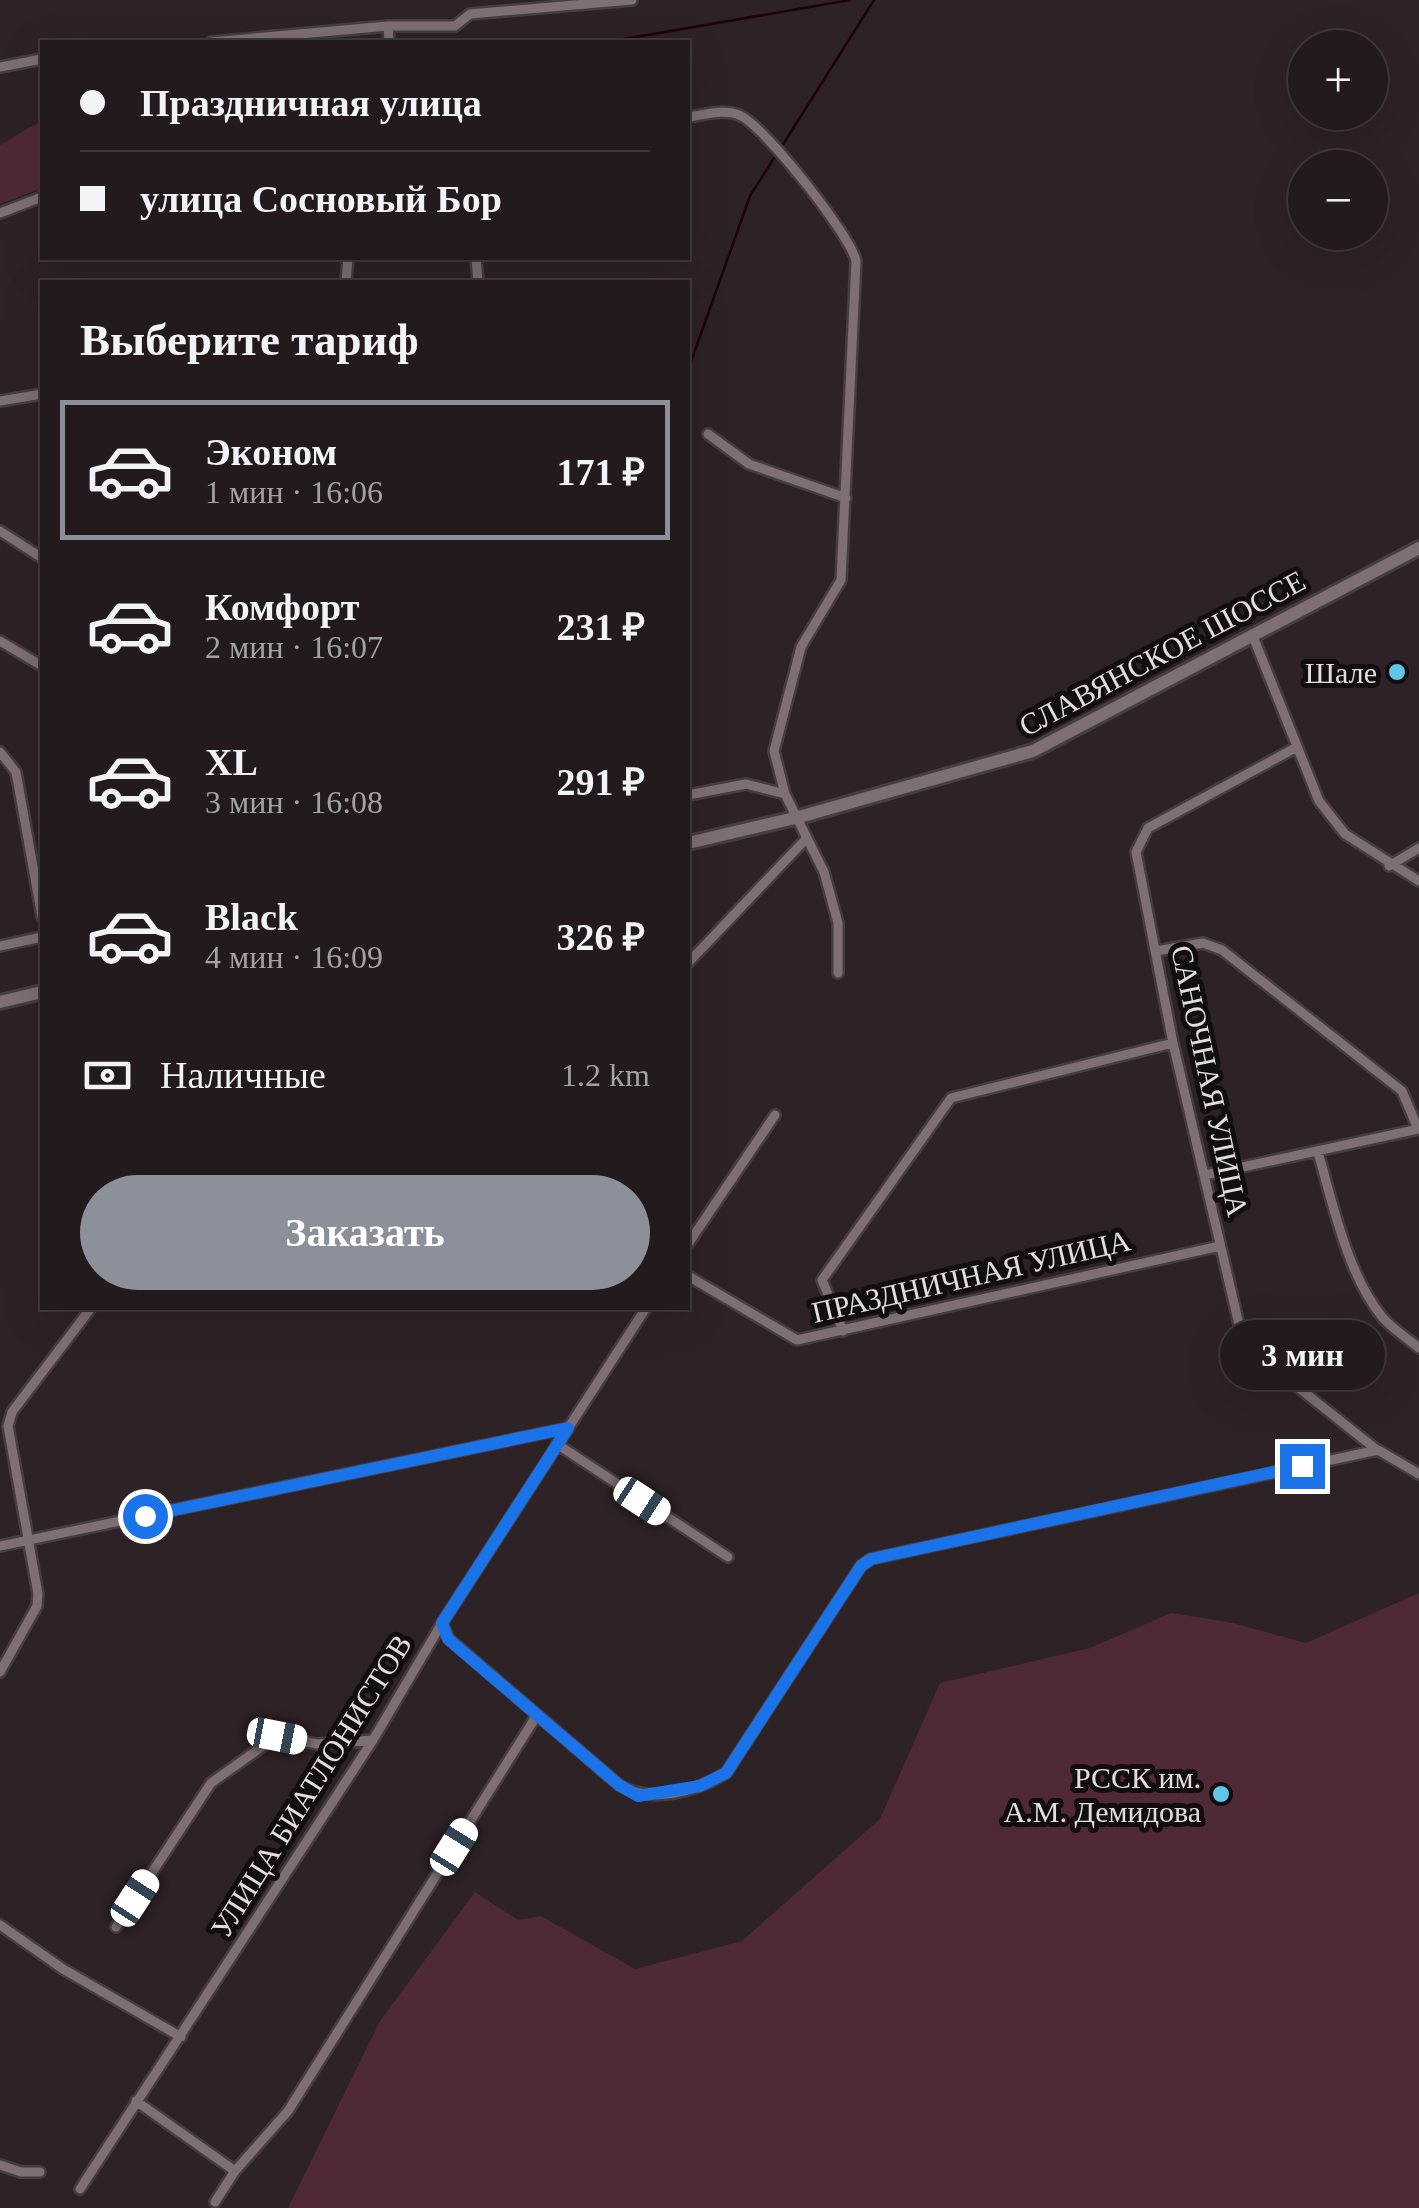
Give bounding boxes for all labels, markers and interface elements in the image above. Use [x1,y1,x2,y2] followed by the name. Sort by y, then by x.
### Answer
[1288,30,1388,250] map controls
[1288,30,1388,130] button: +
[140,82,482,124] text: Праздничная улица
[1288,150,1388,250] button: −
[140,178,502,220] text: улица Сосновый Бор
[80,315,419,365] text: Выберите тариф
[85,425,175,515] icon: car
[205,431,337,473] text: Эконом
[556,451,645,493] text: 171 ₽
[205,474,383,510] text: 1 мин · 16:06
[1013,564,1311,742] street label: СЛАВЯНСКОЕ ШОССЕ
[85,580,175,670] icon: car
[205,586,359,628] text: Комфорт
[556,606,645,648] text: 231 ₽
[205,629,383,665] text: 2 мин · 16:07
[1305,656,1377,689] place label: Шале
[1386,661,1408,683] marker: Шале
[85,735,175,825] icon: car
[205,741,258,783] text: XL
[556,761,645,803] text: 291 ₽
[205,784,383,820] text: 3 мин · 16:08
[85,890,175,980] icon: car
[205,896,298,938] text: Black
[556,916,645,958] text: 326 ₽
[205,939,383,975] text: 4 мин · 16:09
[1165,942,1255,1220] street label: САНОЧНАЯ УЛИЦА
[80,1048,135,1103] icon: cash
[160,1054,326,1096] text: Наличные
[561,1057,650,1093] text: 1.2 km
[80,1175,650,1290] button: Заказать
[808,1223,1134,1329] street label: ПРАЗДНИЧНАЯ УЛИЦА
[1220,1321,1384,1391] callout: 3 мин
[1261,1337,1344,1373] text: 3 мин
[1280,1444,1325,1489] route end
[609,1472,675,1530] car
[123,1494,168,1539] route start
[204,1629,418,1943] street label: УЛИЦА БИАТЛОНИСТОВ
[245,1716,309,1756] car
[1004,1761,1201,1828] place label: РССК им. А.М. Демидова
[1210,1783,1232,1805] marker: РССК им. А.М. Демидова
[425,1814,483,1880] car
[106,1865,164,1931] car

